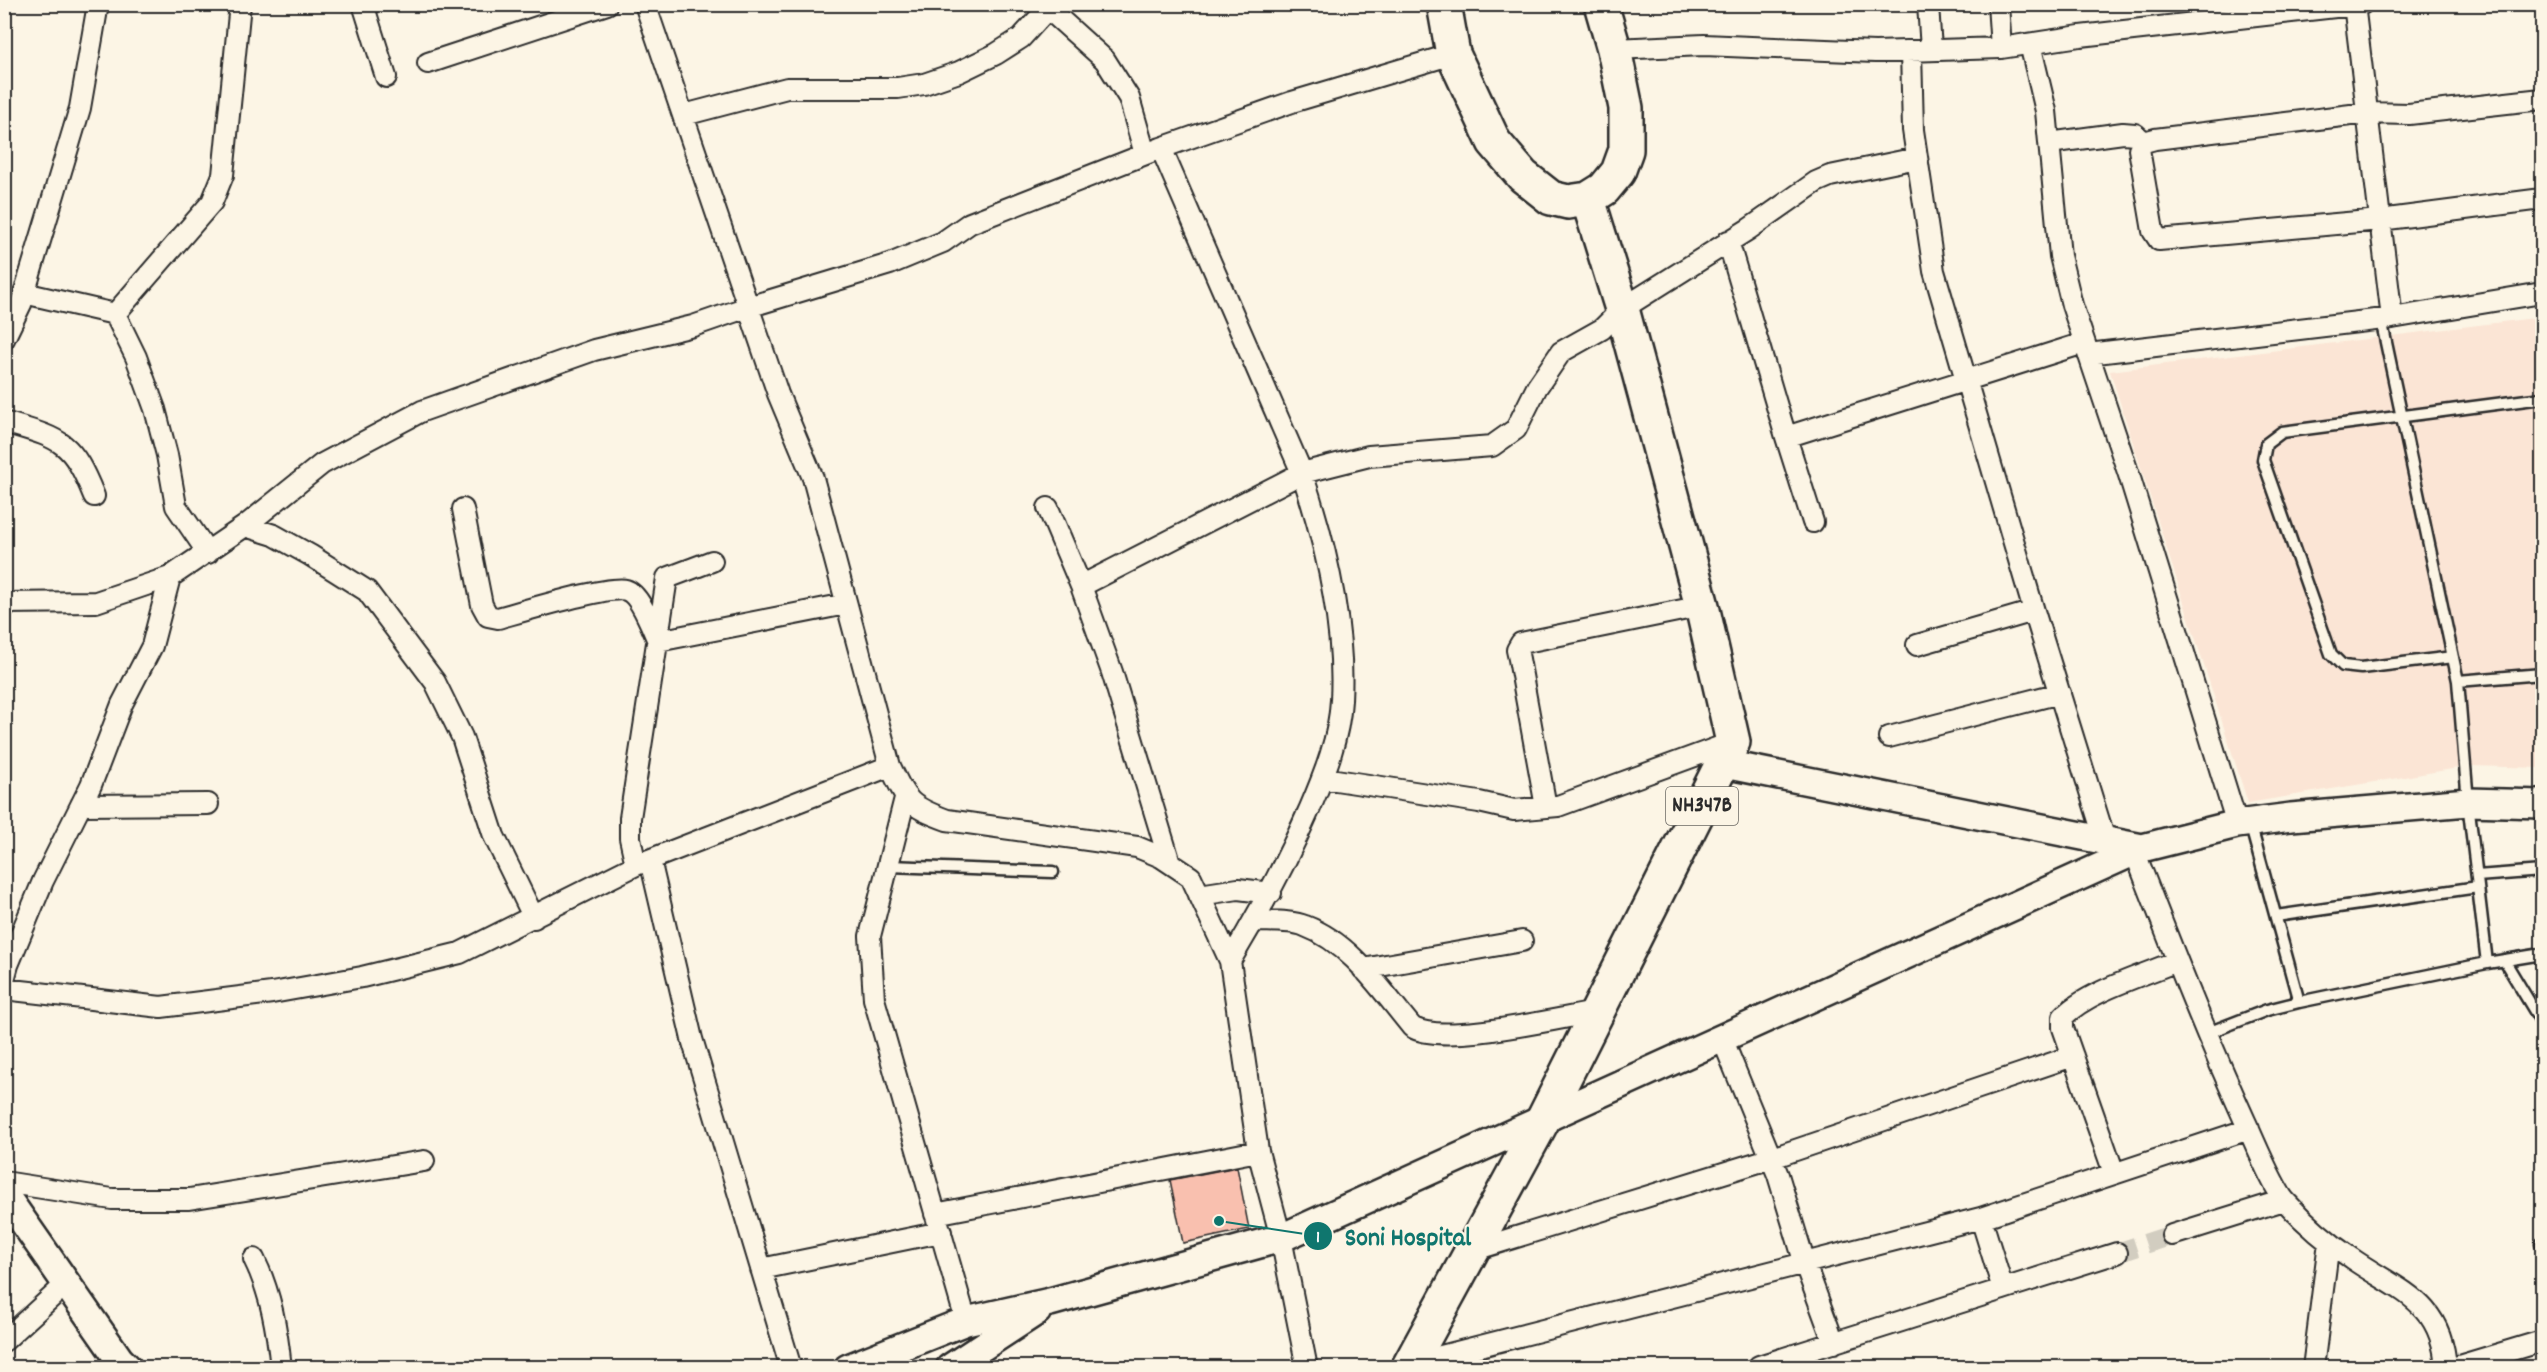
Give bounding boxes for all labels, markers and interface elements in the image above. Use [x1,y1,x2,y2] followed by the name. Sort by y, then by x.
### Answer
[1666,787,1738,825] road number: NH347B
[1303,1214,1483,1258] callout: Soni Hospital
[1345,1221,1472,1258] text: Soni Hospital
[1316,1226,1320,1251] text: 1

